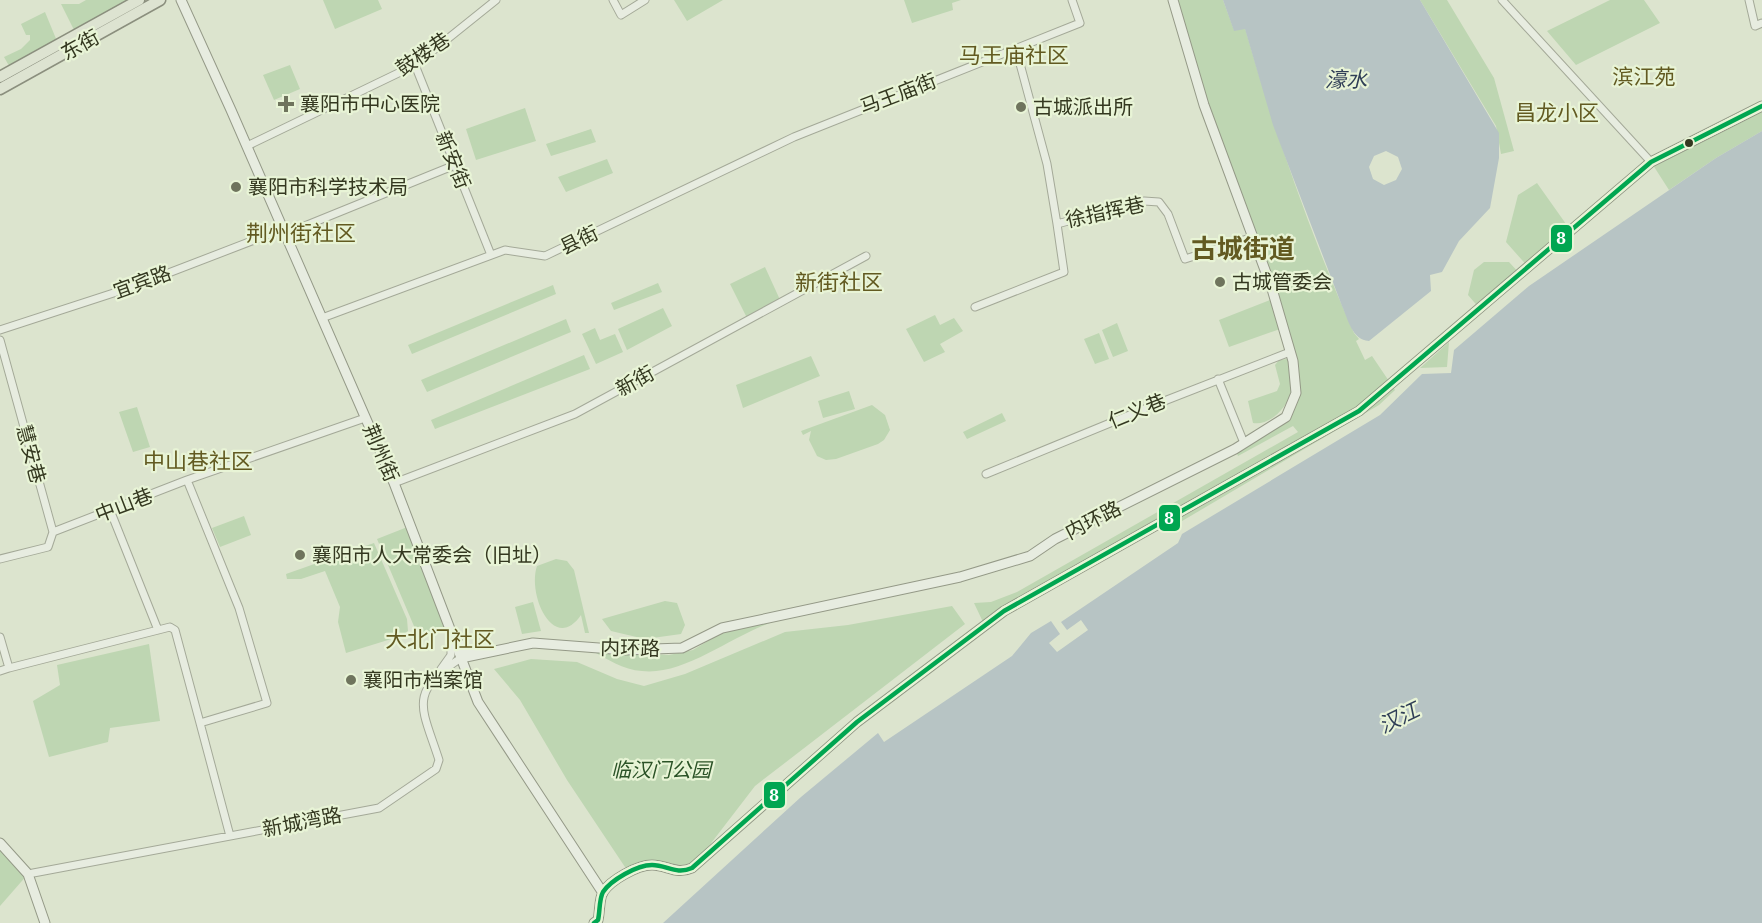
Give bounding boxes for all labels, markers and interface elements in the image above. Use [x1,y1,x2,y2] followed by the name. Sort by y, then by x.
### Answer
[56,23,104,66] street label: 东街
[390,26,455,82] street label: 鼓楼巷
[959,40,1069,69] district label: 马王庙社区
[1613,62,1676,90] district label: 滨江苑
[1325,65,1368,93] water label: 濠水
[856,67,940,120] street label: 马王庙街
[300,90,440,117] place label: 襄阳市中心医院
[1033,93,1133,120] place label: 古城派出所
[277,95,295,113] marker: 襄阳市中心医院
[1515,98,1599,126] district label: 昌龙小区
[1014,100,1028,114] marker: 古城派出所
[430,127,477,193] street label: 新安街
[1683,137,1695,149] unlabelled marker
[248,173,408,200] place label: 襄阳市科学技术局
[229,180,243,194] marker: 襄阳市科学技术局
[1063,190,1147,233] street label: 徐指挥巷
[246,218,356,247] district label: 荆州街社区
[555,219,603,260] street label: 县街
[1550,224,1573,253] line badge: 8
[1556,228,1566,248] text: 8
[1191,231,1295,265] district label: 古城街道
[109,259,175,304] street label: 宜宾路
[795,267,883,296] district label: 新街社区
[1232,268,1332,295] place label: 古城管委会
[1213,275,1227,289] marker: 古城管委会
[611,359,659,402] street label: 新街
[1104,387,1170,434] street label: 仁义巷
[357,420,406,486] street label: 荆州街
[11,421,52,486] street label: 慧安巷
[143,446,253,475] district label: 中山巷社区
[91,481,157,528] street label: 中山巷
[1060,494,1126,545] street label: 内环路
[1158,504,1181,532] line badge: 8
[1164,508,1174,528] text: 8
[312,541,552,568] place label: 襄阳市人大常委会（旧址）
[293,548,307,562] marker: 襄阳市人大常委会（旧址）
[385,624,495,653] district label: 大北门社区
[600,633,660,662] street label: 内环路
[363,666,483,693] place label: 襄阳市档案馆
[344,673,358,687] marker: 襄阳市档案馆
[1374,694,1425,739] water label: 汉江
[611,756,714,783] park label: 临汉门公园
[763,781,786,809] line badge: 8
[769,785,779,805] text: 8
[260,801,344,842] street label: 新城湾路

